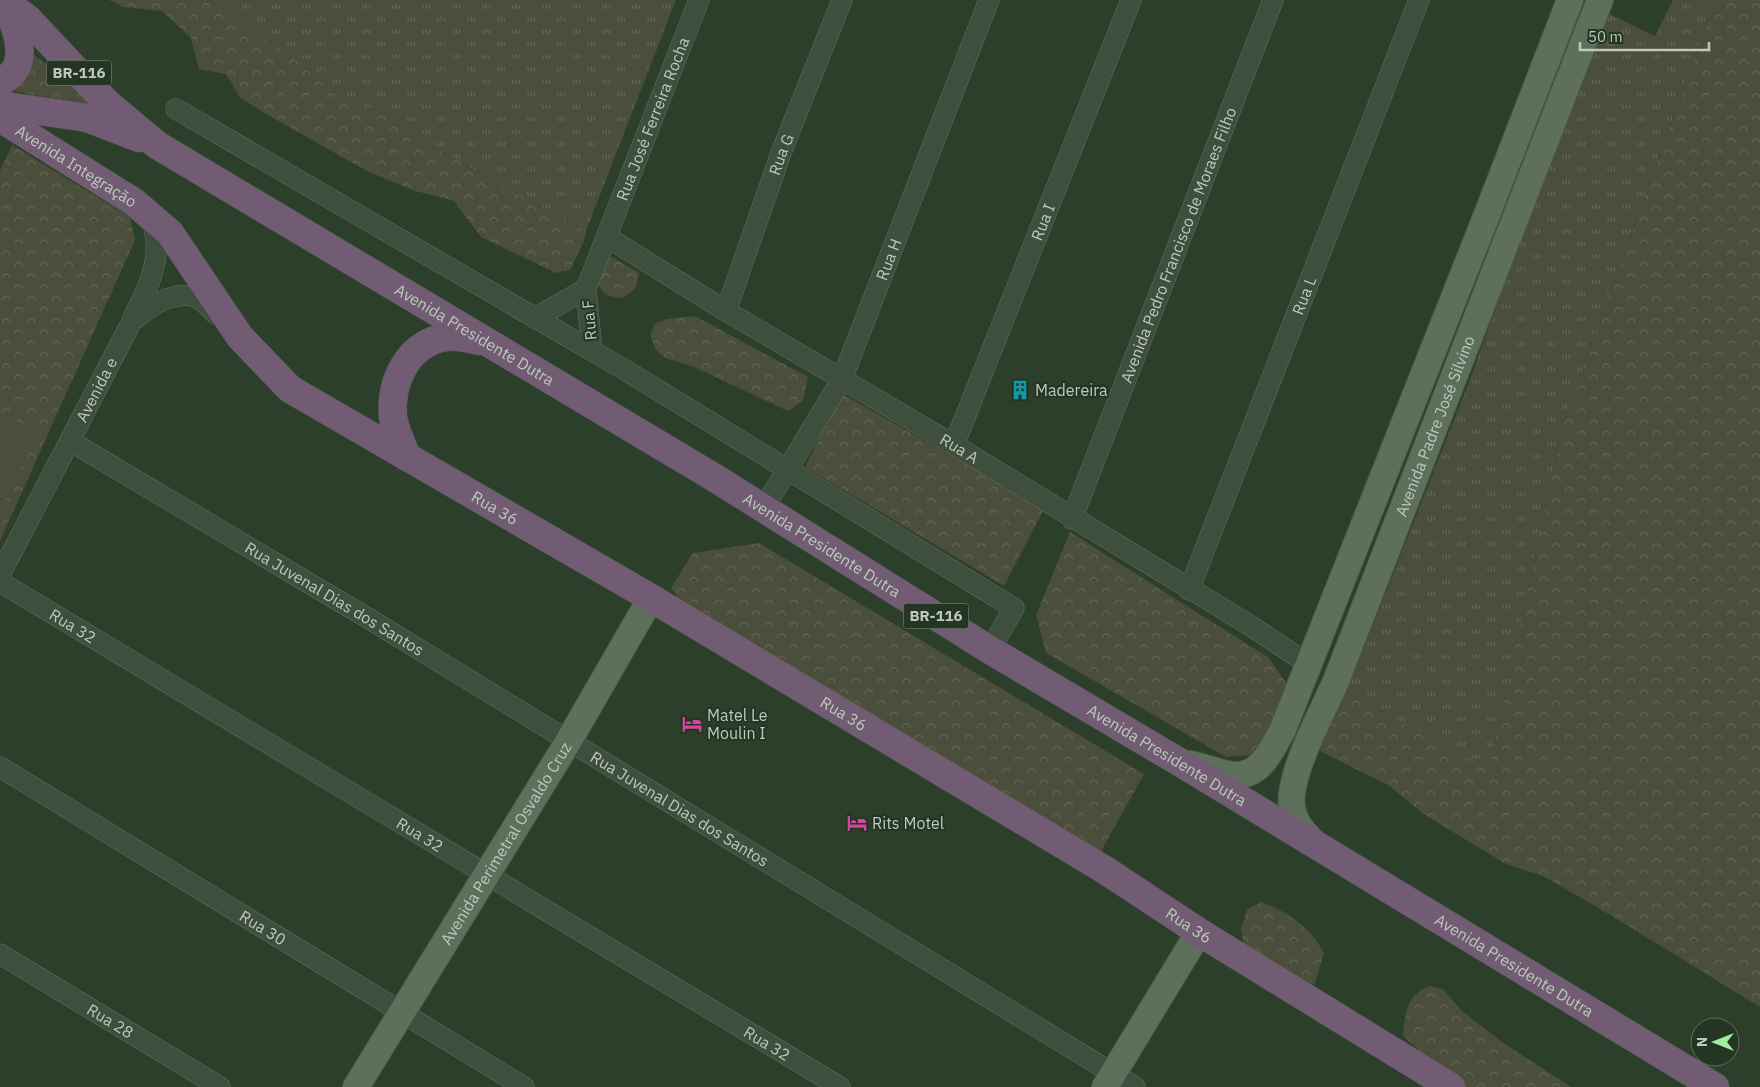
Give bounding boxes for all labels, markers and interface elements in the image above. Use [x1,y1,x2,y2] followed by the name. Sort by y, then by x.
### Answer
[1580,20,1709,52] scale bar
[1588,27,1623,46] text: 50 m
[612,34,694,203] street label: Rua José Ferreira Rocha
[46,60,112,86] road number: BR-116
[1116,104,1241,385] street label: Avenida Pedro Francisco de Moraes Filho
[12,120,141,211] street label: Avenida Integração
[764,131,798,178] street label: Rua G
[1026,201,1059,243] street label: Rua I
[871,236,905,283] street label: Rua H
[1287,273,1320,318] street label: Rua L
[391,279,559,390] street label: Avenida Presidente Dutra
[577,299,601,341] street label: Rua F
[1391,333,1479,519] street label: Avenida Padre José Silvino
[71,354,121,425] street label: Avenida e
[1009,379,1031,401] building icon: Madereira
[1035,380,1108,400] place label: Madereira
[936,429,983,468] street label: Rua A
[468,486,522,529] street label: Rua 36
[739,488,905,602] street label: Avenida Presidente Dutra
[241,537,428,660] street label: Rua Juvenal Dias dos Santos
[46,604,100,647] street label: Rua 32
[904,604,968,628] road number: BR-116
[817,692,871,735] street label: Rua 36
[1084,700,1251,811] street label: Avenida Presidente Dutra
[707,705,768,743] place label: Matel Le Moulin I
[681,713,703,735] hotel icon: Matel Le Moulin I
[436,738,576,948] street label: Avenida Perimetral Osvaldo Cruz
[587,747,772,871] street label: Rua Juvenal Dias dos Santos
[846,812,868,834] hotel icon: Rits Motel
[393,813,447,856] street label: Rua 32
[872,813,944,833] place label: Rits Motel
[1162,903,1216,947] street label: Rua 36
[236,906,290,949] street label: Rua 30
[1431,909,1598,1021] street label: Avenida Presidente Dutra
[83,999,137,1042] street label: Rua 28
[1690,1017,1740,1067] north arrow
[740,1021,794,1065] street label: Rua 32
[1693,1037,1711,1047] text: N

